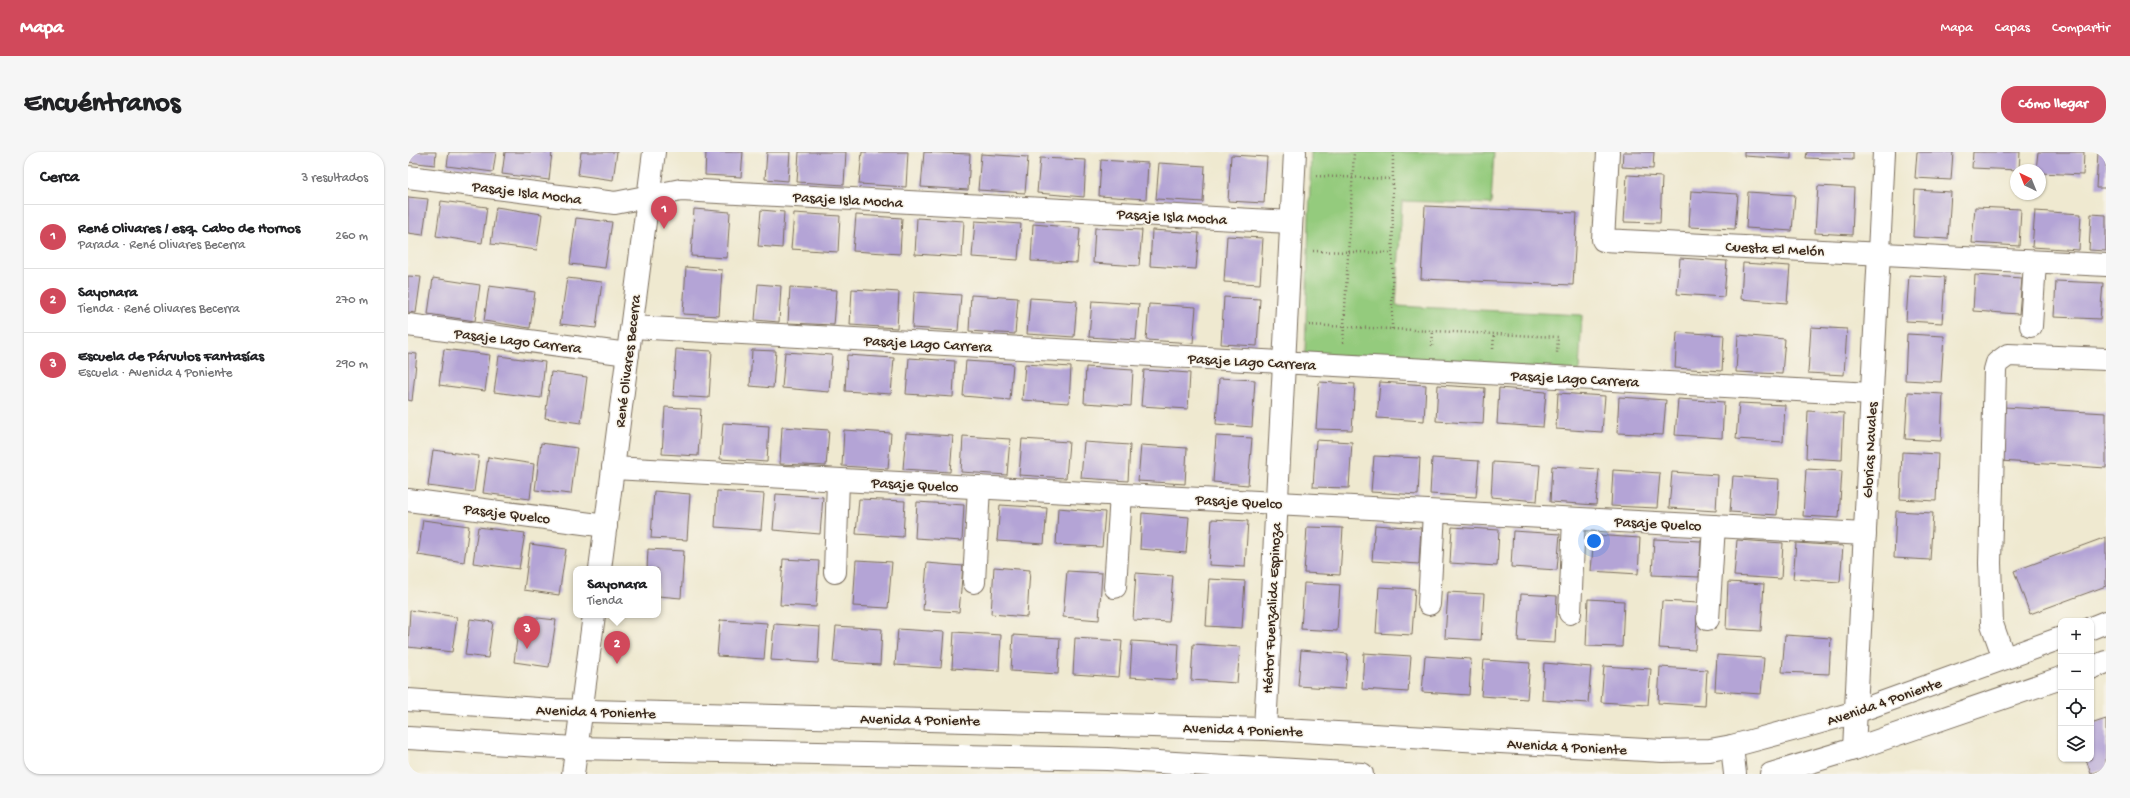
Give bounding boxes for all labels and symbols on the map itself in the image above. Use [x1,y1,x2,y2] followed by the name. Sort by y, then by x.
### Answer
[2010,164,2046,200] north arrow
[470,178,583,210] street label: Pasaje Isla Mocha
[791,189,904,213] street label: Pasaje Isla Mocha
[651,196,677,229] pin: 1
[1115,206,1228,230] street label: Pasaje Isla Mocha
[1725,238,1825,262] street label: Cuesta El Melón
[612,293,646,429] street label: René Olivares Becerra
[452,325,583,359] street label: Pasaje Lago Carrera
[862,333,993,357] street label: Pasaje Lago Carrera
[1186,351,1317,375] street label: Pasaje Lago Carrera
[1509,368,1640,392] street label: Pasaje Lago Carrera
[1859,401,1883,499] street label: Glorias Navales
[870,475,959,497] street label: Pasaje Quelco
[1194,492,1283,514] street label: Pasaje Quelco
[461,501,551,529] street label: Pasaje Quelco
[1613,514,1702,536] street label: Pasaje Quelco
[1260,521,1287,694] street label: Héctor Fuenzalida Espinoza
[1584,531,1604,551] your location
[514,616,540,649] pin: 3
[604,631,630,664] pin: 2
[1825,675,1945,731] street label: Avenida 4 Poniente
[536,702,657,724] street label: Avenida 4 Poniente
[860,711,980,731] street label: Avenida 4 Poniente
[1183,720,1304,742] street label: Avenida 4 Poniente
[1506,736,1628,760] street label: Avenida 4 Poniente

